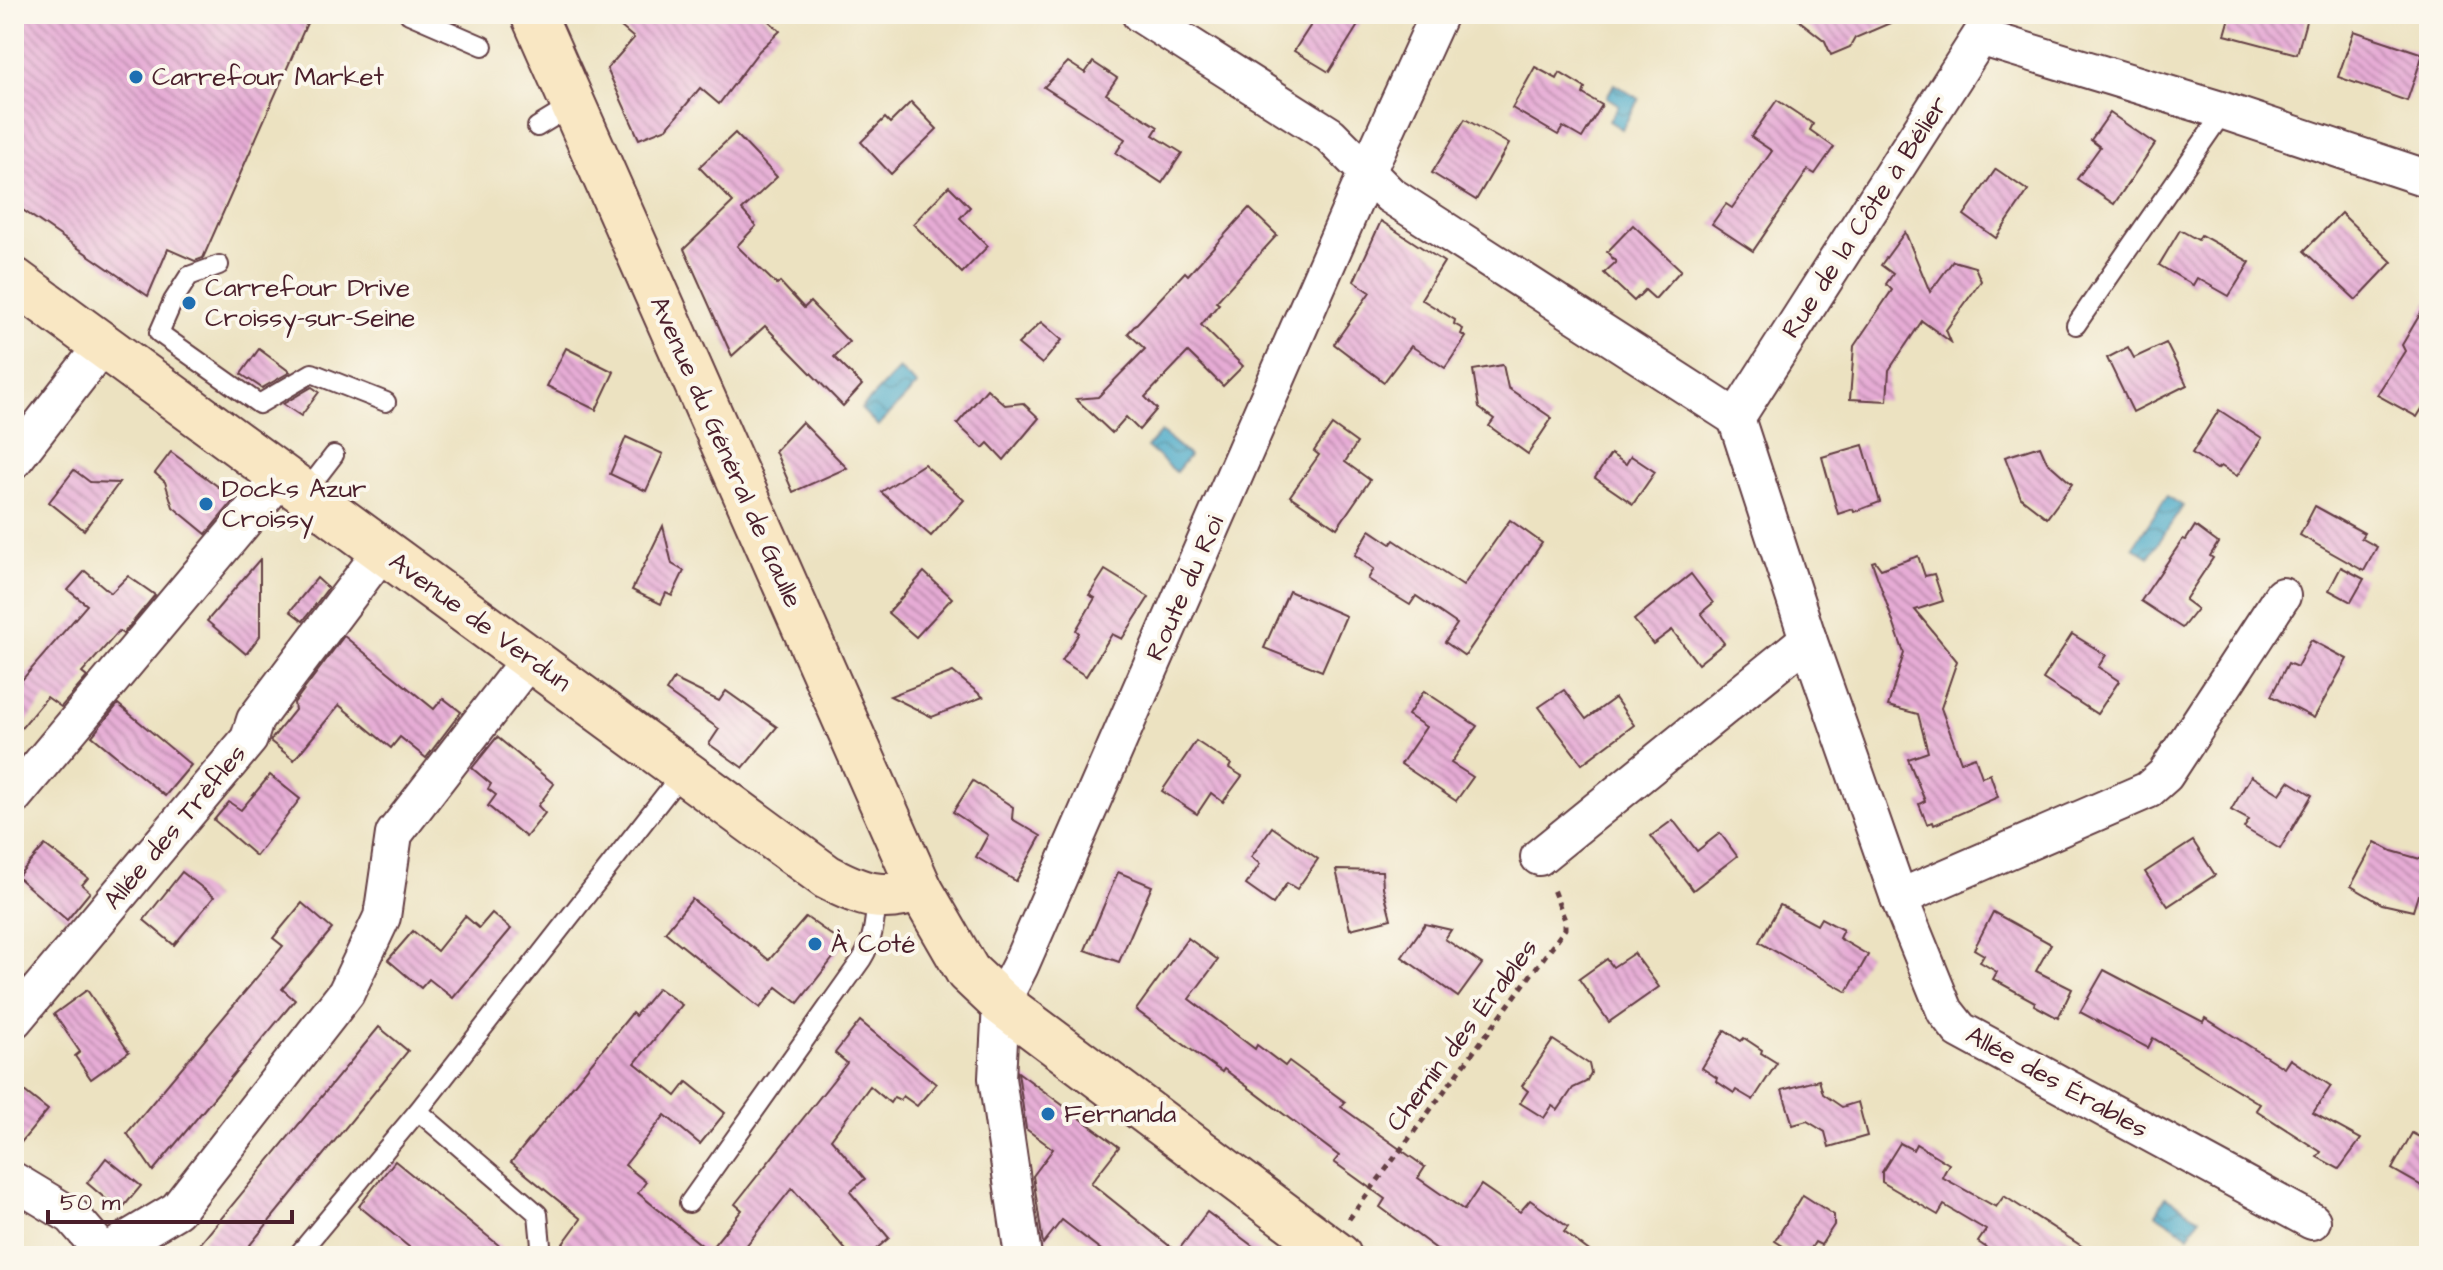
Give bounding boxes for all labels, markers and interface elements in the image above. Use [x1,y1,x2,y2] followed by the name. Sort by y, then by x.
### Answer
[152,59,385,95] place label: Carrefour Market
[127,68,145,86] marker: Carrefour Market
[1773,89,1957,345] street label: Rue de la Côte à Bélier
[205,270,415,338] place label: Carrefour Drive Croissy-sur-Seine
[641,291,811,613] street label: Avenue du Général de Gaulle
[180,294,198,312] marker: Carrefour Drive Croissy-sur-Seine
[222,471,366,539] place label: Docks Azur Croissy
[197,495,215,513] marker: Docks Azur Croissy
[1137,510,1233,666] street label: Route du Roi
[382,544,578,700] street label: Avenue de Verdun
[95,737,255,917] street label: Allée des Trèfles
[831,926,916,962] place label: À Coté
[1378,931,1546,1139] street label: Chemin des Érables
[806,935,824,953] marker: À Coté
[1959,1017,2155,1147] street label: Allée des Érables
[1064,1096,1176,1132] place label: Fernanda
[1039,1105,1057,1123] marker: Fernanda
[48,1174,292,1224] scale bar
[60,1186,121,1220] text: 50 m

